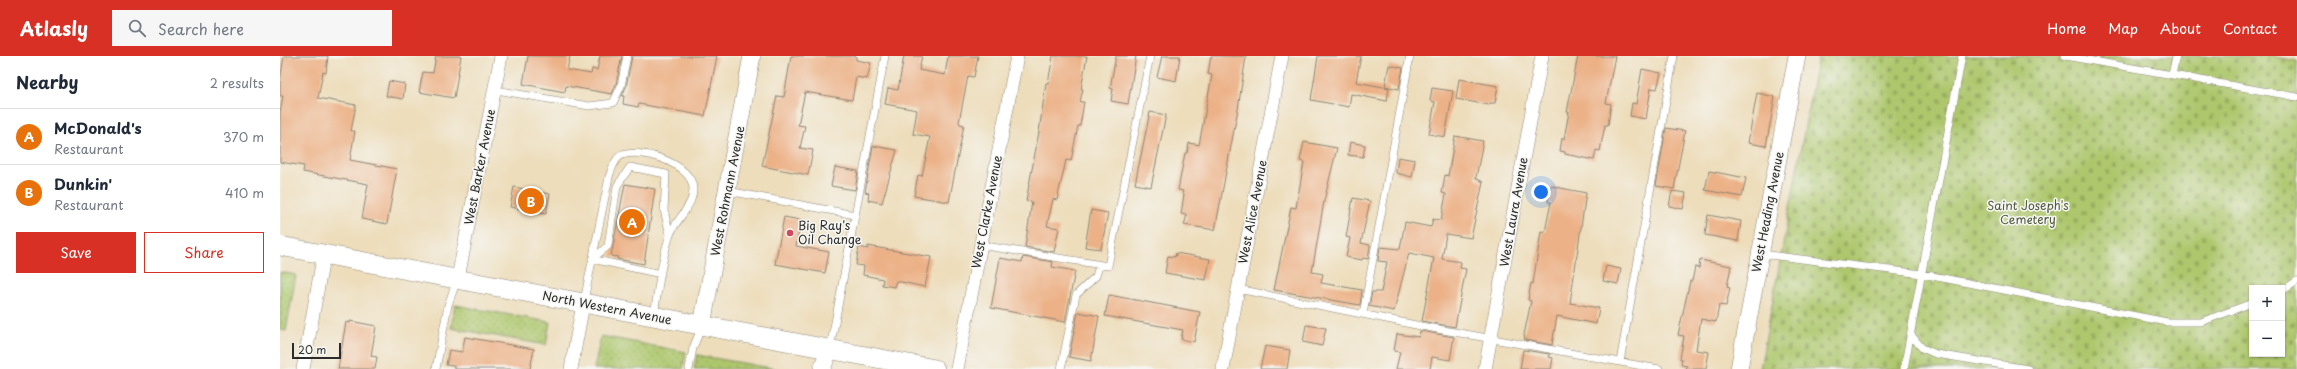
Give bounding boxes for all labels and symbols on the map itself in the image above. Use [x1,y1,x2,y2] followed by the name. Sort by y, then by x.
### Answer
[459,107,499,226] street label: West Barker Avenue
[706,124,749,258] street label: West Rohmann Avenue
[1746,149,1788,274] street label: West Heading Avenue
[966,153,1006,270] street label: West Clarke Avenue
[1495,155,1532,268] street label: West Laura Avenue
[1233,158,1271,265] street label: West Alice Avenue
[1531,182,1551,202] your location
[518,186,544,216] pin: B
[1987,196,2069,228] park label: Saint Joseph's Cemetery
[619,207,645,237] pin: A
[798,216,862,248] place label: Big Ray's Oil Change
[785,228,795,238] marker: Big Ray's Oil Change
[541,286,674,328] street label: North Western Avenue
[292,341,341,360] scale bar

